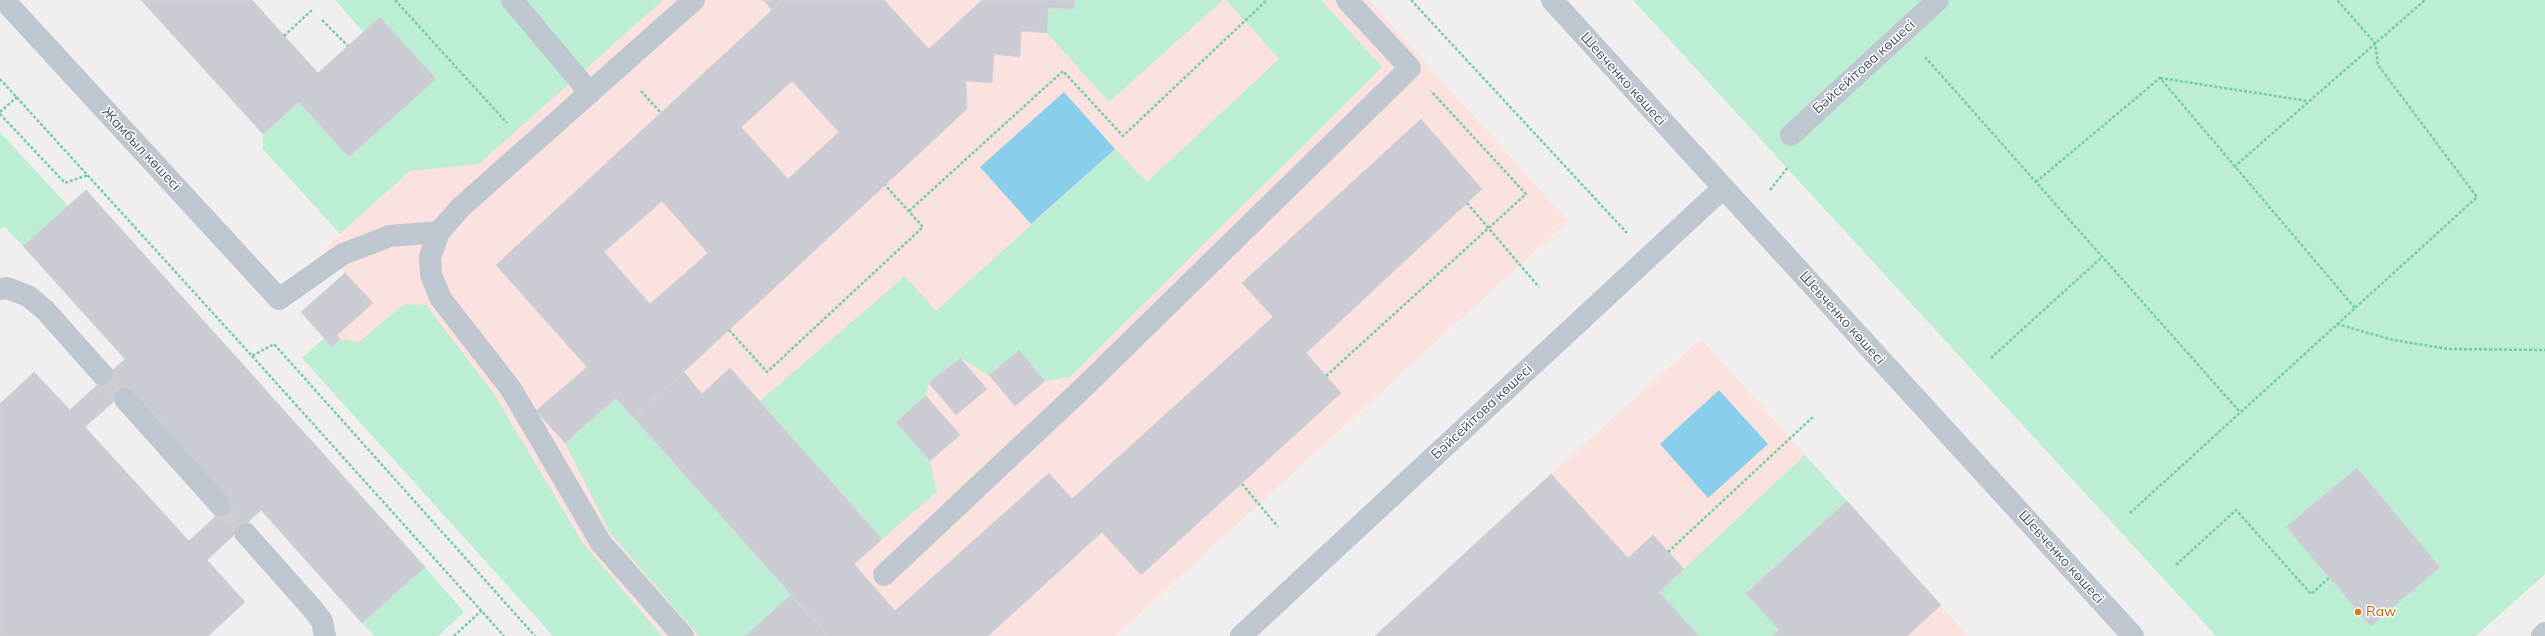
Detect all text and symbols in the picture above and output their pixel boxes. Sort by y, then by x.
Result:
street label: Бәйсейітова көшесі [1809,17,1919,117]
street label: Шевченко көшесі [1577,29,1669,129]
street label: Жамбыл көшесі [98,104,184,194]
street label: Шевченко көшесі [1796,268,1888,368]
street label: Бәйсейітова көшесі [1428,361,1536,463]
street label: Шевченко көшесі [2015,507,2107,607]
place label: Raw [2366,604,2396,620]
marker: Raw [2353,607,2363,617]

